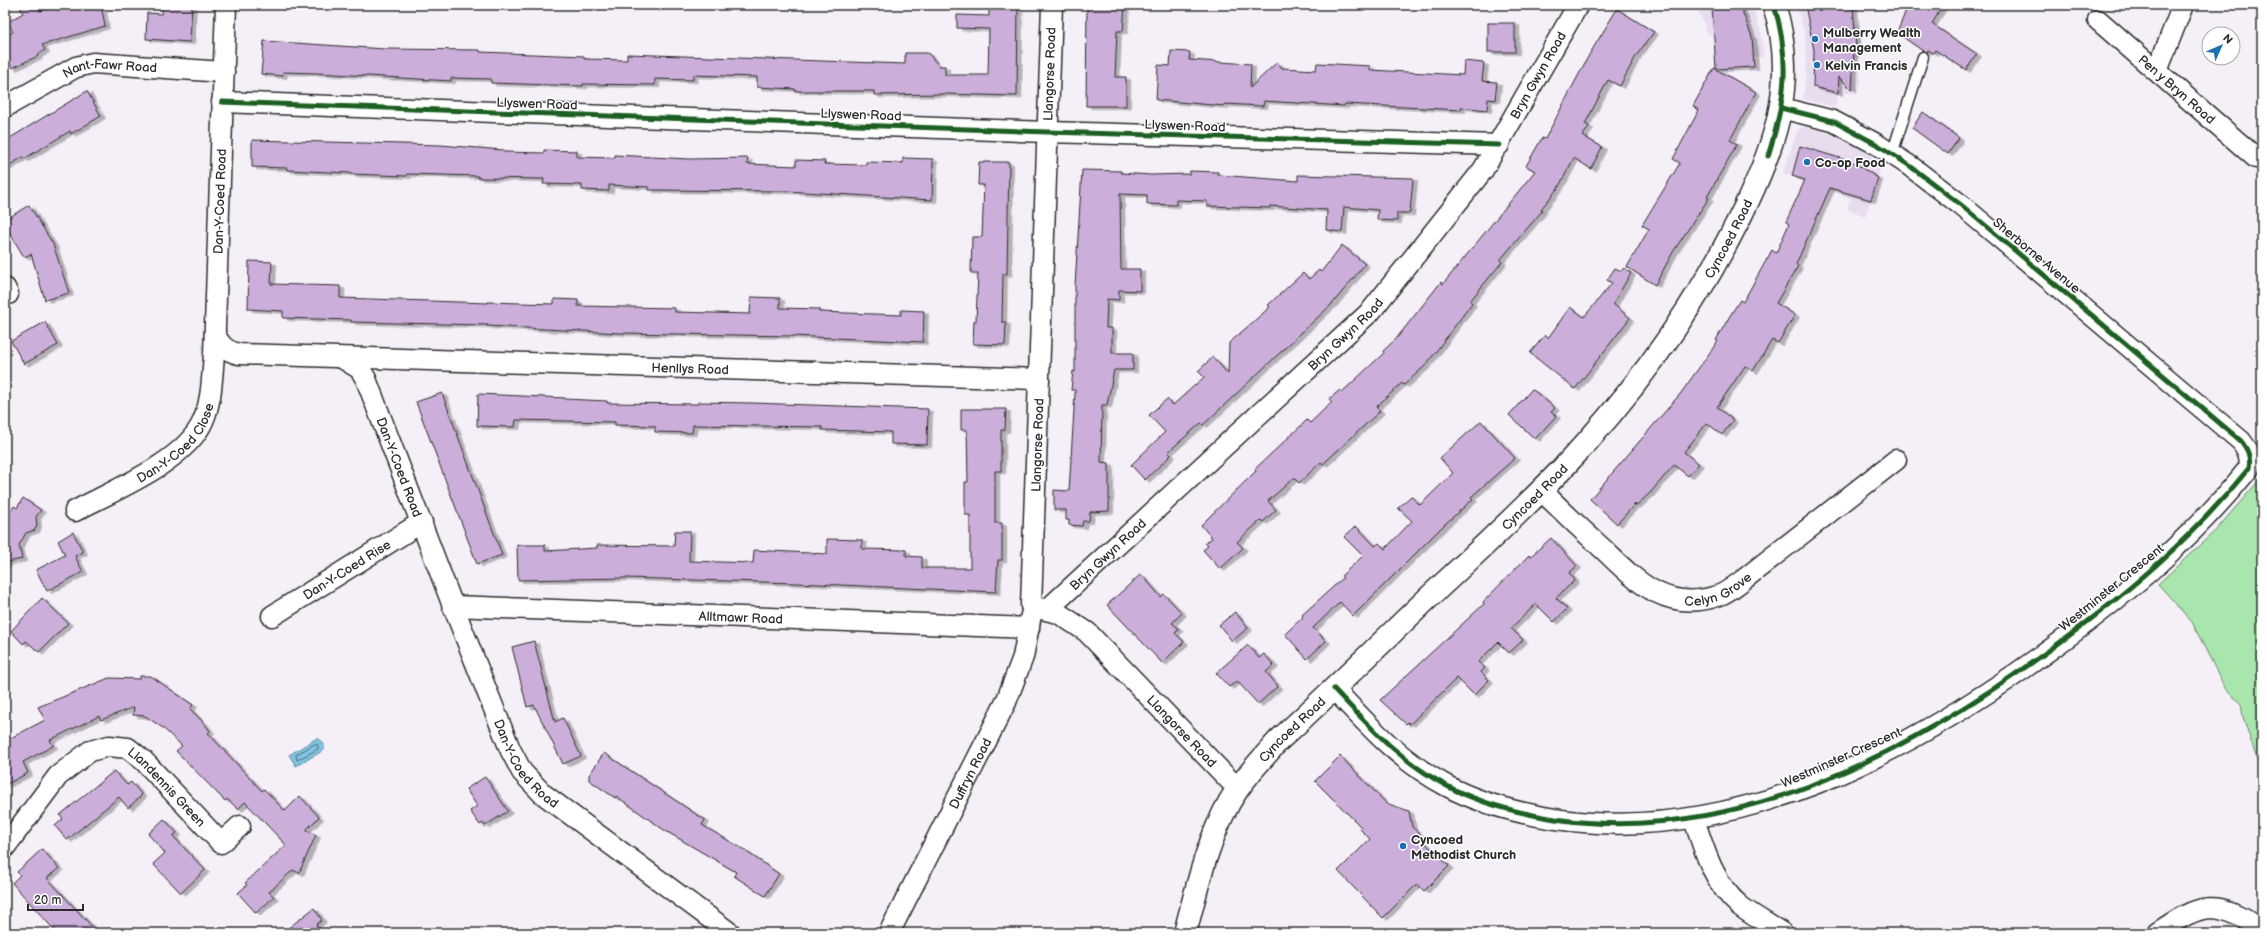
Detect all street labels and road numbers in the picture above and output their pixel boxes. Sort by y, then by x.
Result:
street label: Llangorse Road [1040,27,1060,121]
street label: Bryn Gwyn Road [1507,29,1570,122]
street label: Pen y Bryn Road [2135,52,2218,128]
street label: Nant-Fawr Road [60,56,158,82]
street label: Llyswen Road [496,95,578,113]
street label: Llyswen Road [820,106,902,124]
street label: Llyswen Road [1144,117,1226,135]
street label: Dan-Y-Coed Road [210,148,230,254]
street label: Cyncoed Road [1701,197,1756,282]
street label: Sherborne Avenue [1989,215,2083,297]
street label: Bryn Gwyn Road [1305,295,1387,374]
street label: Henllys Road [651,360,729,378]
street label: Llangorse Road [1028,398,1048,492]
street label: Dan-Y-Coed Close [134,401,218,487]
street label: Dan-Y-Coed Road [372,415,425,519]
street label: Cyncoed Road [1499,461,1572,534]
street label: Bryn Gwyn Road [1067,516,1150,594]
street label: Dan-Y-Coed Rise [300,537,394,604]
street label: Westminster Crescent [2056,541,2167,635]
street label: Celyn Grove [1684,569,1755,610]
street label: Alltmawr Road [698,608,783,628]
street label: Llangorse Road [1143,692,1220,771]
street label: Cyncoed Road [1256,694,1329,766]
street label: Dan-Y-Coed Road [490,717,561,812]
street label: Westminster Crescent [1779,724,1904,792]
street label: Duffryn Road [946,736,995,812]
street label: Llandennis Green [124,744,209,830]

